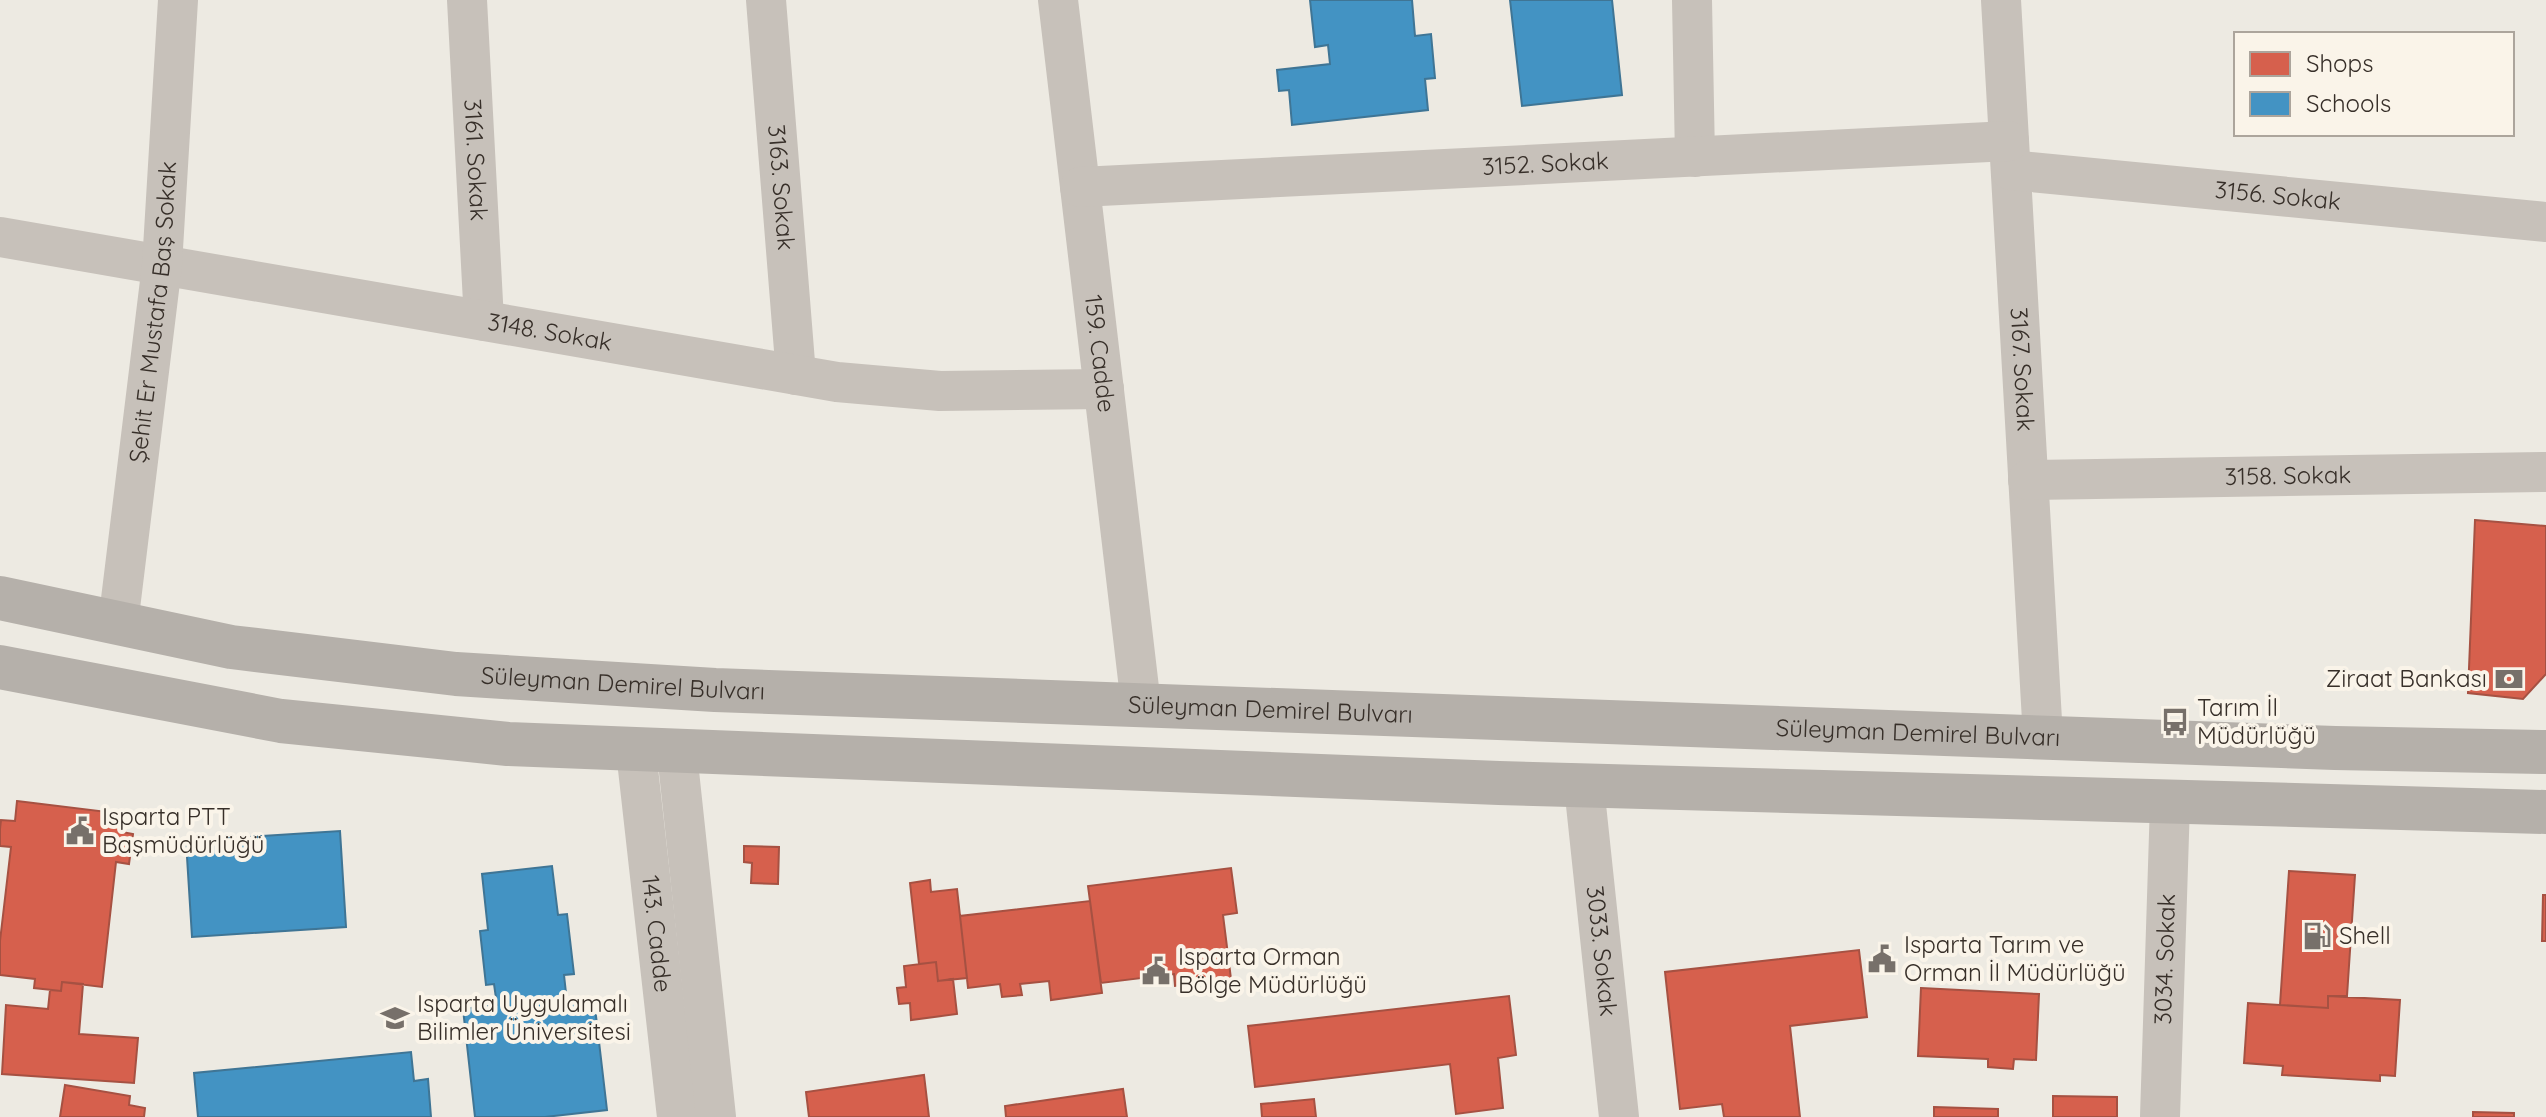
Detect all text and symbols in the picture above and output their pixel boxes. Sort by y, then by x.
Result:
legend [2234,32,2514,136]
text: Shops [2306,48,2373,78]
text: Schools [2306,88,2391,118]
street label: 3161. Sokak [458,98,495,222]
street label: 3163. Sokak [762,123,802,251]
street label: 3152. Sokak [1481,145,1610,181]
street label: Şehit Er Mustafa Baş Sokak [122,160,182,465]
street label: 3156. Sokak [2213,174,2342,216]
street label: 159. Cadde [1079,293,1122,414]
street label: 3148. Sokak [485,306,615,357]
street label: 3167. Sokak [2005,306,2042,432]
street label: 3158. Sokak [2224,459,2351,491]
street label: Süleyman Demirel Bulvarı [480,660,766,706]
place label: Ziraat Bankası [2326,663,2487,693]
bank icon: Ziraat Bankası [2494,664,2524,694]
street label: Süleyman Demirel Bulvarı [1128,689,1413,729]
place label: Tarım İl Müdürlüğü [2197,692,2316,750]
bus stop icon: Tarım İl Müdürlüğü [2160,707,2190,737]
street label: Süleyman Demirel Bulvarı [1775,712,2061,752]
place label: Isparta PTT Başmüdürlüğü [102,801,264,859]
public building icon: Isparta PTT Başmüdürlüğü [65,816,95,846]
street label: 143. Cadde [636,874,679,994]
street label: 3033. Sokak [1581,884,1624,1018]
street label: 3034. Sokak [2147,893,2181,1025]
place label: Shell [2339,920,2391,950]
fuel station icon: Shell [2302,921,2332,951]
place label: Isparta Tarım ve Orman İl Müdürlüğü [1904,929,2126,987]
place label: Isparta Orman Bölge Müdürlüğü [1178,941,1367,999]
public building icon: Isparta Tarım ve Orman İl Müdürlüğü [1867,944,1897,974]
public building icon: Isparta Orman Bölge Müdürlüğü [1141,956,1171,986]
place label: Isparta Uygulamalı Bilimler Üniversitesi [417,988,631,1046]
school or university icon: Isparta Uygulamalı Bilimler Üniversitesi [380,1003,410,1033]

